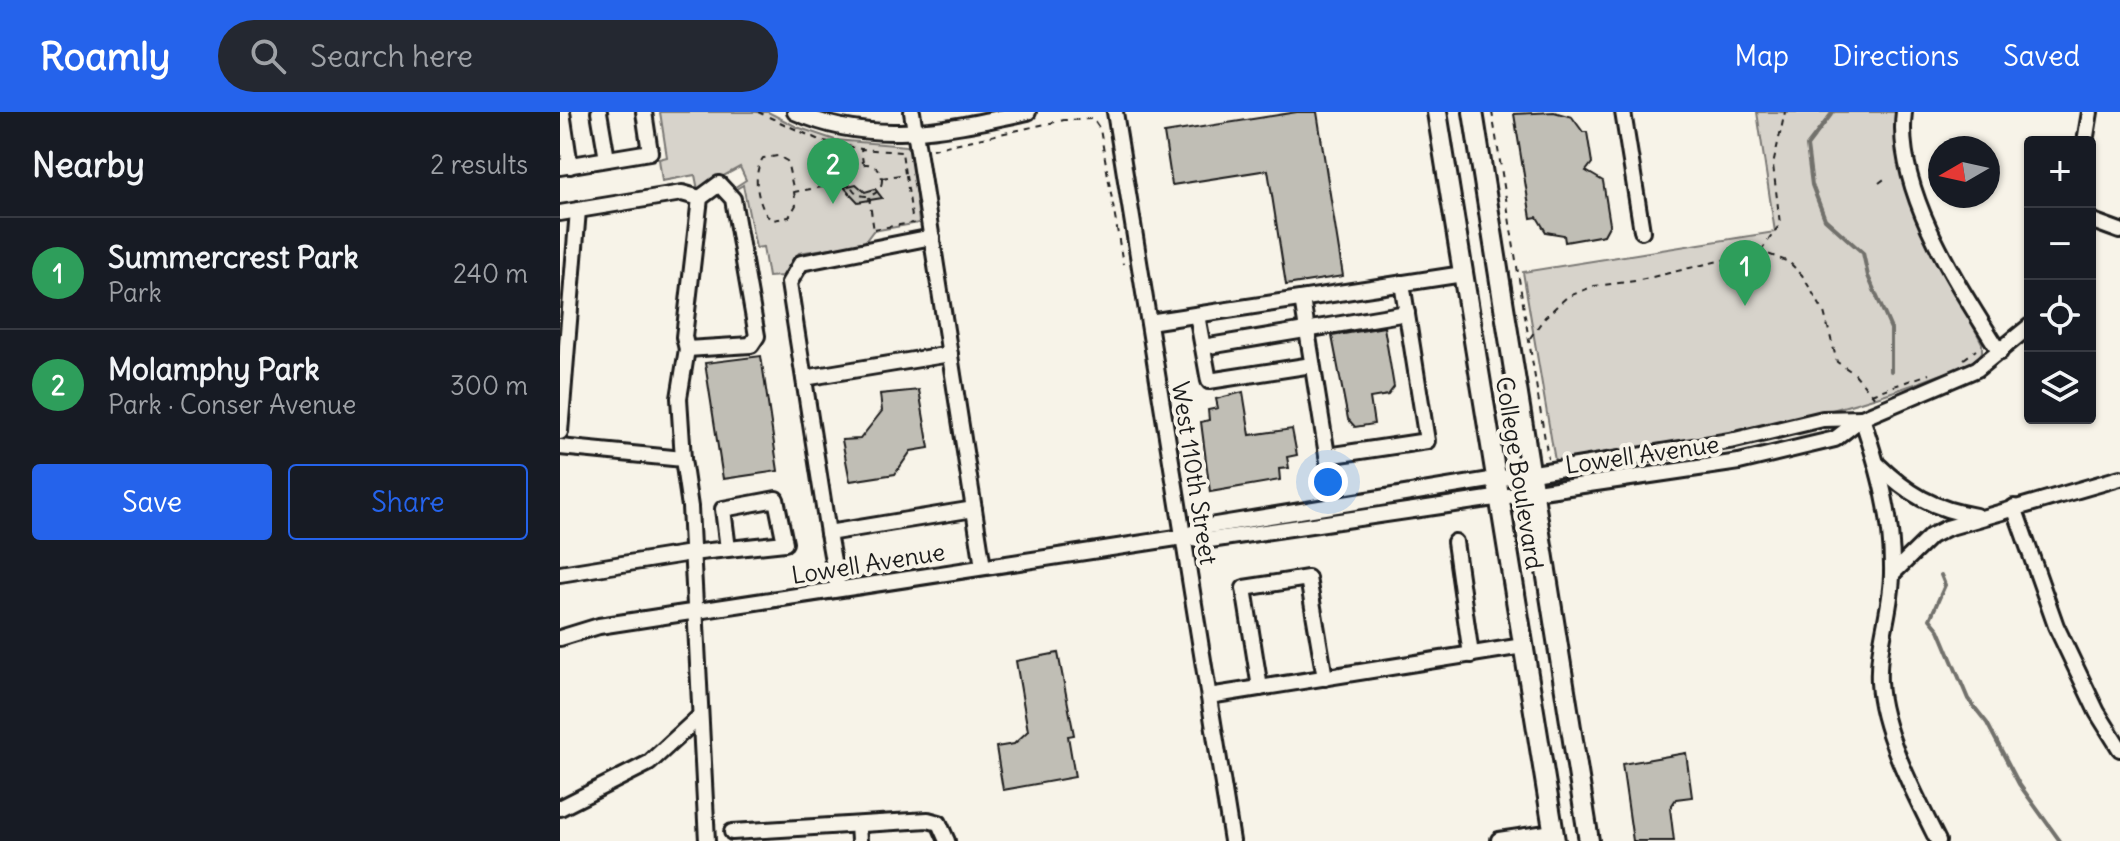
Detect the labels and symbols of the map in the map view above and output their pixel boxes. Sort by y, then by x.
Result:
north arrow [1928,136,2000,208]
pin: 2 [807,138,859,204]
pin: 1 [1719,240,1771,306]
street label: College Boulevard [1490,374,1550,572]
street label: West 110th Street [1166,379,1224,567]
street label: Lowell Avenue [1563,428,1721,480]
your location [1308,462,1348,502]
street label: Lowell Avenue [789,536,947,590]

